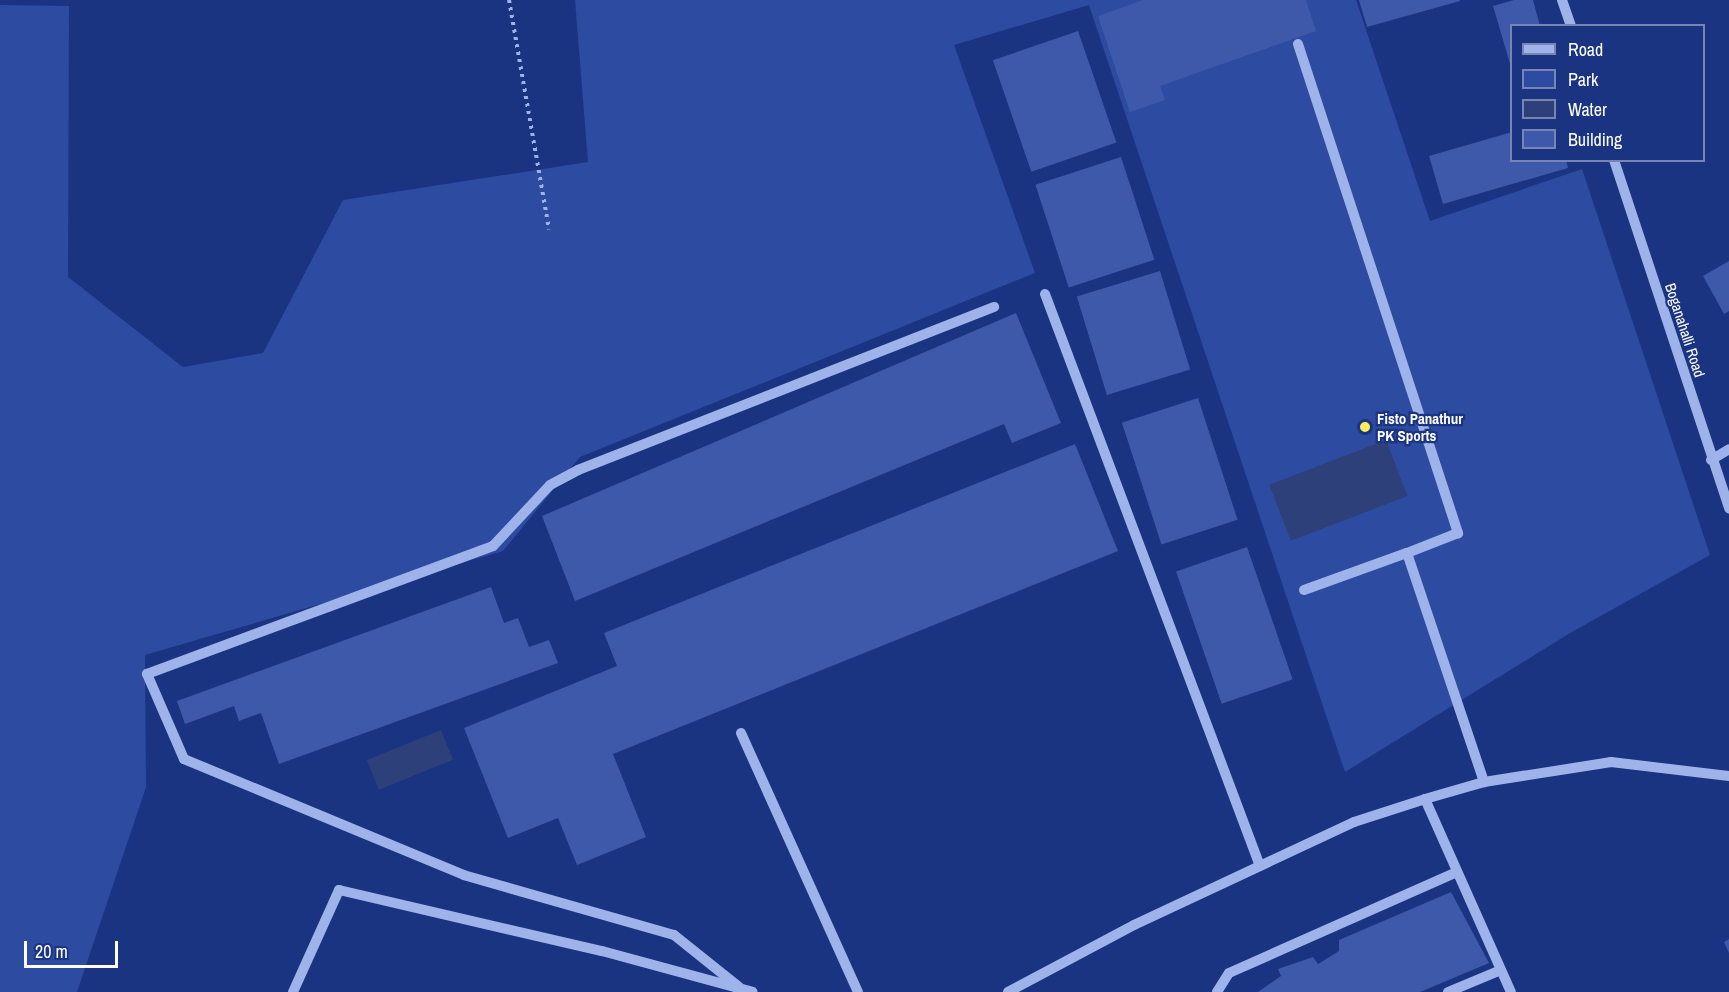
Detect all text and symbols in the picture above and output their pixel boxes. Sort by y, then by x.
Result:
legend [1510,24,1705,162]
text: Road [1568,37,1603,62]
text: Park [1568,67,1598,92]
text: Water [1568,97,1607,122]
text: Building [1568,127,1622,152]
street label: Boganahalli Road [1661,281,1709,379]
place label: Fisto Panathur PK Sports [1377,409,1463,444]
marker: Fisto Panathur PK Sports [1358,420,1372,434]
scale bar [27,929,122,967]
text: 20 m [35,939,68,964]

